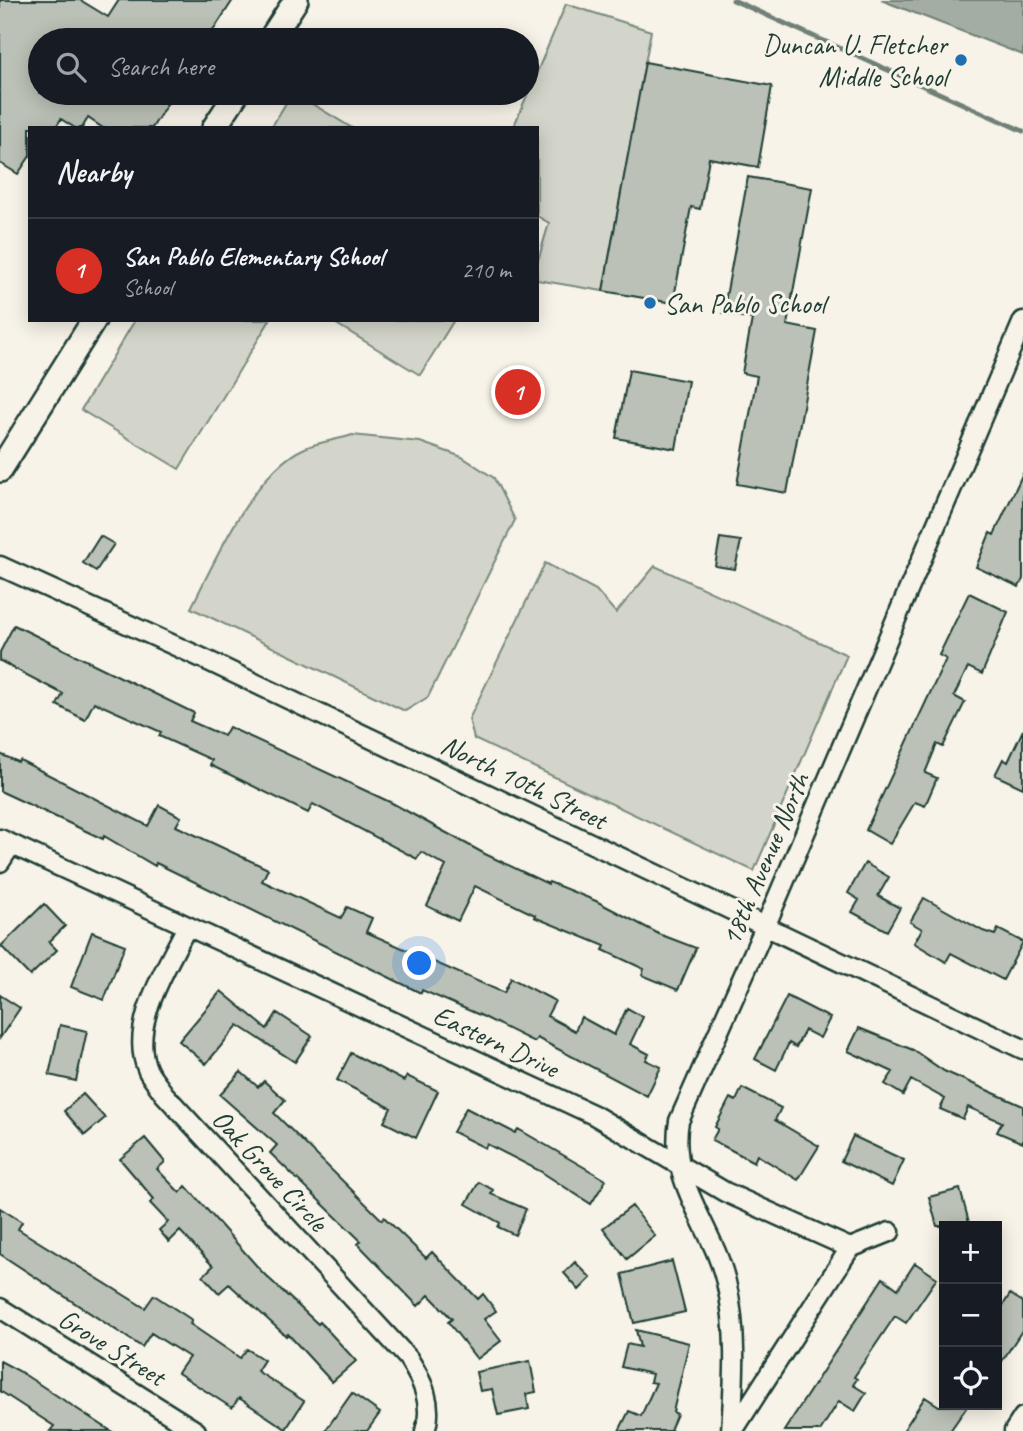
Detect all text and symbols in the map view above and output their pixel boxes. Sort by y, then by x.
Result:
place label: Duncan U. Fletcher Middle School [763,27,952,94]
search box [28,28,539,105]
icon: search [52,48,90,86]
text: Search here [108,50,214,83]
marker: Duncan U. Fletcher Middle School [953,52,969,68]
text: Nearby [56,153,132,191]
text: San Pablo Elementary School [123,240,384,273]
text: 1 [74,256,84,285]
text: 210 m [462,256,511,285]
text: School [123,273,172,302]
place label: San Pablo School [664,286,830,321]
marker: San Pablo School [642,295,658,311]
pin: 1 [495,366,541,418]
street label: North 10th Street [435,727,615,838]
street label: 18th Avenue North [713,766,818,951]
your location [402,946,436,980]
street label: Eastern Drive [428,997,566,1086]
street label: Oak Grove Circle [205,1102,337,1240]
map controls [939,1221,1002,1410]
button: + [939,1221,1002,1284]
button: − [939,1284,1002,1347]
street label: Grove Street [52,1301,174,1395]
button: locate [939,1347,1002,1410]

